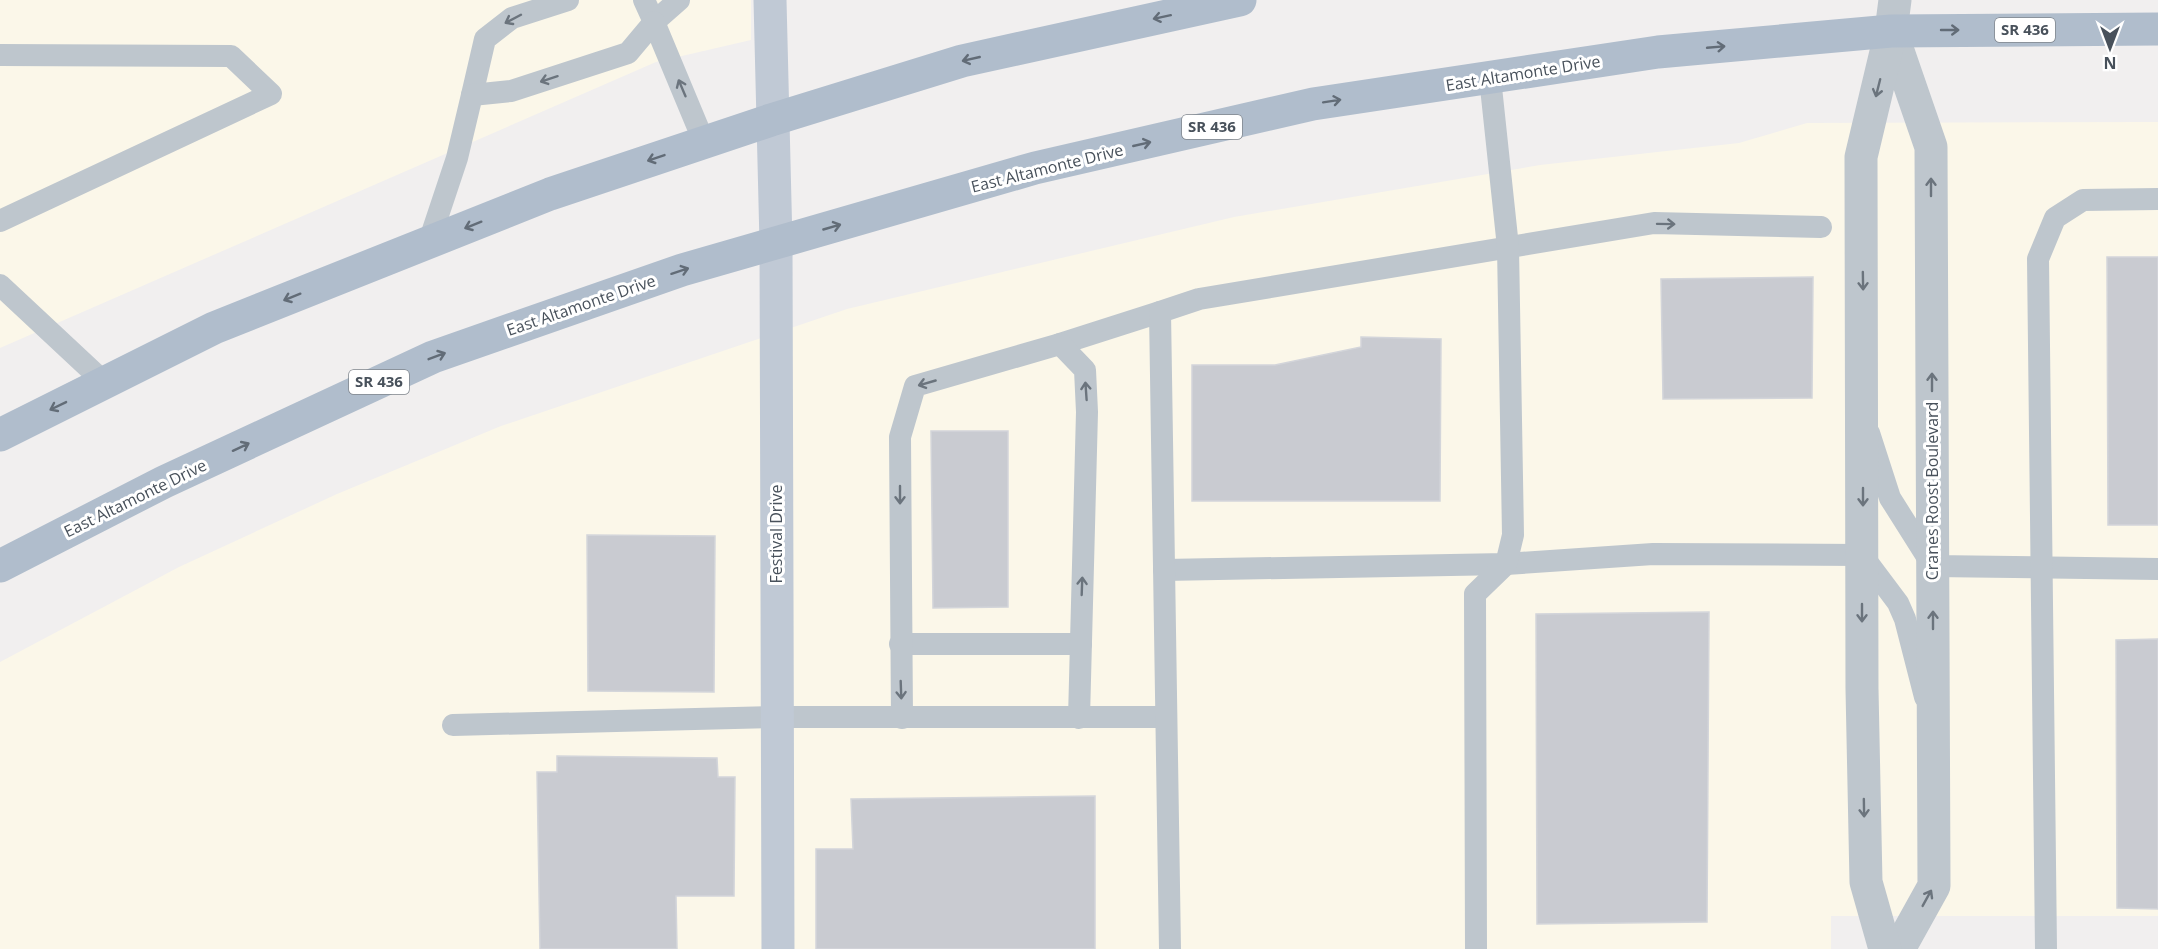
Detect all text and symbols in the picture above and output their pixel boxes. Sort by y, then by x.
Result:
one-way arrow [1153,12,1172,23]
one-way arrow [505,13,522,25]
road number: SR 436 [1995,18,2055,42]
north arrow [2080,18,2140,78]
one-way arrow [1939,24,1959,36]
one-way arrow [1705,41,1725,52]
street label: East Altamonte Drive [1444,50,1602,96]
text: N [2103,52,2117,74]
one-way arrow [962,54,982,65]
one-way arrow [540,74,559,85]
one-way arrow [1871,78,1883,97]
one-way arrow [676,79,687,98]
one-way arrow [1322,96,1342,107]
road number: SR 436 [1182,115,1242,139]
one-way arrow [1132,137,1151,149]
street label: East Altamonte Drive [969,138,1125,198]
one-way arrow [647,154,666,165]
one-way arrow [1925,177,1937,197]
one-way arrow [1655,218,1675,229]
one-way arrow [464,220,483,231]
one-way arrow [822,221,841,232]
one-way arrow [670,265,689,276]
street label: East Altamonte Drive [504,269,658,341]
one-way arrow [1857,270,1868,290]
one-way arrow [283,292,302,303]
one-way arrow [427,350,446,361]
road number: SR 436 [349,370,409,394]
one-way arrow [1926,372,1938,392]
one-way arrow [918,378,937,389]
one-way arrow [1080,382,1091,402]
one-way arrow [50,400,68,412]
street label: Cranes Roost Boulevard [1921,402,1943,580]
one-way arrow [231,440,249,452]
street label: East Altamonte Drive [60,454,210,542]
street label: Festival Drive [765,485,787,583]
one-way arrow [894,485,906,505]
one-way arrow [1857,486,1869,506]
one-way arrow [1077,576,1088,596]
one-way arrow [1856,603,1868,623]
one-way arrow [1927,611,1939,631]
one-way arrow [896,680,907,700]
one-way arrow [1858,798,1870,818]
one-way arrow [1922,889,1933,907]

